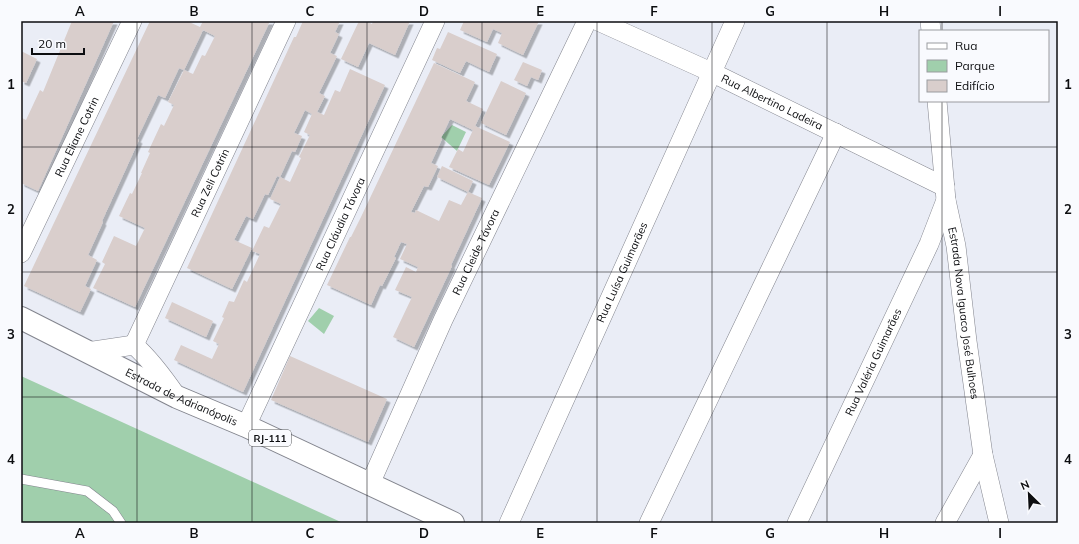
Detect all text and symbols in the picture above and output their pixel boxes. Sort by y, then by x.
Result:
text: A [75,3,85,19]
text: B [190,3,199,19]
text: C [306,3,315,19]
text: D [419,3,429,19]
text: E [536,3,544,19]
text: F [650,3,658,19]
text: G [765,3,775,19]
text: H [879,3,889,19]
text: I [998,3,1002,19]
scale bar [32,30,84,56]
legend [919,30,1049,102]
text: 20 m [38,36,66,51]
text: Rua [955,38,977,53]
text: Parque [955,58,995,73]
street label: Rua Albertino Ladeira [719,71,825,133]
text: 1 [7,76,15,92]
text: 1 [1064,76,1072,92]
text: Edifício [955,78,995,93]
street label: Rua Eliane Cotrin [51,94,102,179]
street label: Rua Zeli Cotrin [188,146,232,220]
street label: Rua Cláudia Távora [313,175,368,273]
text: 2 [7,201,15,217]
text: 2 [1064,201,1072,217]
street label: Rua Cleide Távora [449,207,502,297]
street label: Rua Luísa Guimarães [593,220,651,325]
street label: Estrada Nova Iguaco José Bulhoes [945,226,982,400]
street label: Rua Valéria Guimarães [842,306,905,418]
text: 3 [7,326,15,342]
text: 3 [1064,326,1072,342]
street label: Estrada de Adrianópolis [123,365,240,429]
road number: RJ-111 [249,430,291,446]
text: 4 [7,451,15,467]
text: 4 [1064,451,1072,467]
north arrow [1009,474,1049,514]
text: N [1018,477,1032,493]
text: A [75,525,85,541]
text: B [190,525,199,541]
text: C [306,525,315,541]
text: D [419,525,429,541]
text: E [536,525,544,541]
text: F [650,525,658,541]
text: G [765,525,775,541]
text: H [879,525,889,541]
text: I [998,525,1002,541]

